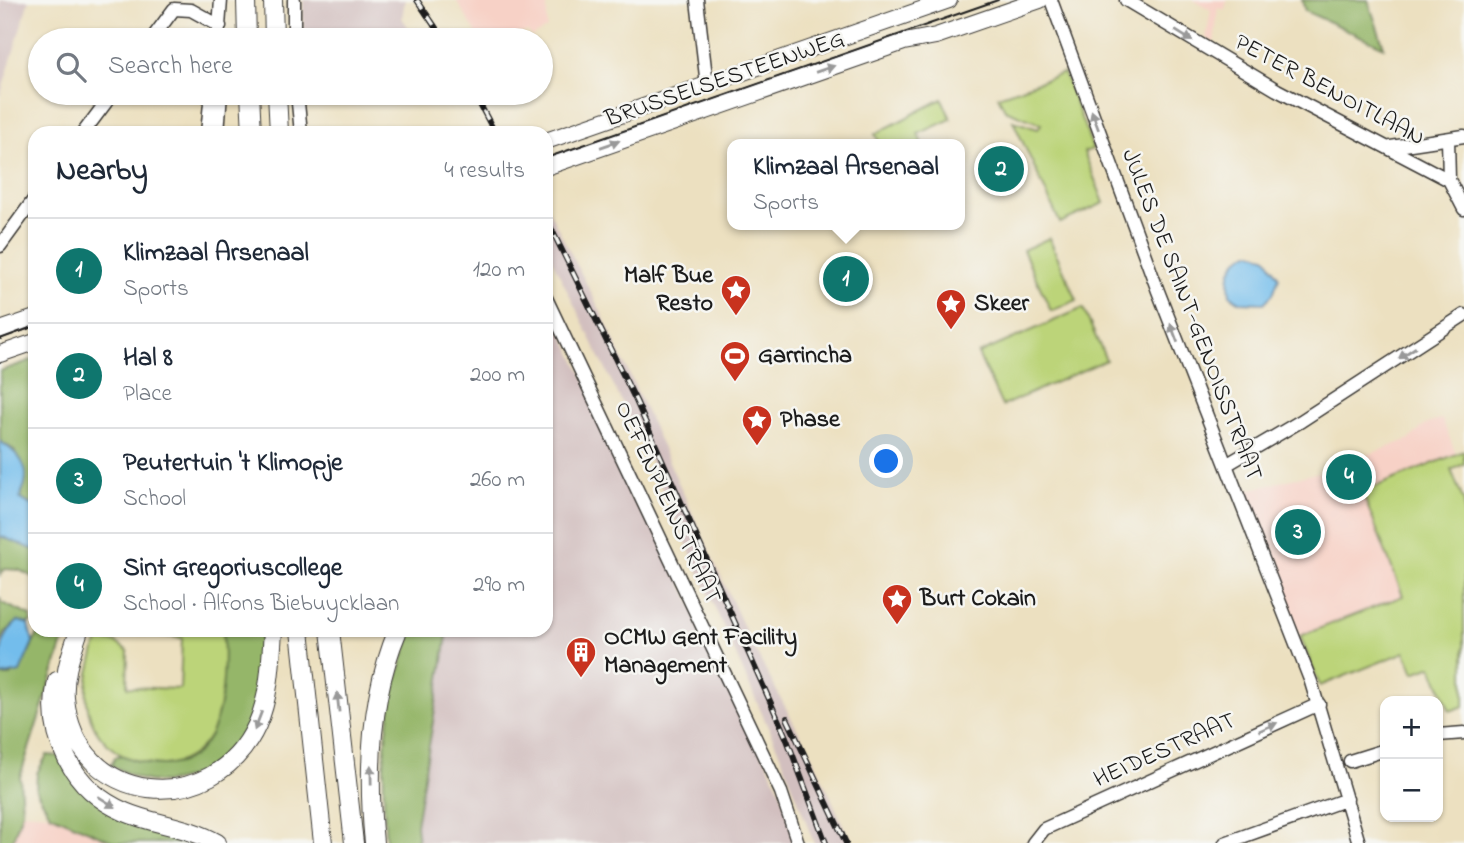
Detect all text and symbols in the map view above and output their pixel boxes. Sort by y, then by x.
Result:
street label: BRUSSELSESTEENWEG [599,23,850,138]
street label: PETER BENOITLAAN [1228,26,1430,156]
search box [28,28,553,105]
one-way arrow [1174,29,1193,42]
icon: search [52,48,90,86]
text: Search here [108,48,233,86]
one-way arrow [815,63,836,74]
one-way arrow [1089,109,1100,130]
one-way arrow [600,138,621,149]
popup [727,139,965,230]
pin: 2 [978,143,1024,195]
street label: JULES DE SAINT-GENOISSTRAAT [1111,144,1271,486]
text: Klimzaal Arsenaal [753,149,939,187]
text: Nearby [56,150,148,194]
text: 4 results [444,155,525,188]
text: Sports [753,187,819,220]
text: Klimzaal Arsenaal [123,235,309,273]
pin: 1 [823,253,869,305]
text: 1 [75,254,83,287]
text: 120 m [473,254,525,287]
place label: Malf Bue Resto [624,259,714,322]
text: Sports [123,273,189,306]
place icon: Malf Bue Resto [719,273,753,317]
place icon: Skeer [934,287,968,331]
place label: Skeer [974,287,1029,322]
one-way arrow [1169,323,1180,344]
sports icon: Garrincha [718,339,752,383]
place label: Garrincha [758,339,852,374]
text: Hal 8 [123,340,173,378]
one-way arrow [1397,346,1416,359]
text: 2 [73,359,85,392]
text: 200 m [470,359,525,392]
text: Place [123,378,172,411]
street label: OEFENPLEINSTRAAT [605,396,729,610]
place icon: Phase [740,403,774,447]
place label: Phase [780,403,841,438]
your location [869,444,903,478]
text: Peutertuin 't Klimopje [123,445,343,483]
pin: 4 [1326,451,1372,503]
text: 3 [74,464,84,497]
text: 260 m [470,464,525,497]
text: School [123,483,186,516]
pin: 3 [1275,506,1321,558]
text: Sint Gregoriuscollege [123,550,342,588]
text: 4 [74,569,84,602]
text: 290 m [473,569,525,602]
place icon: Burt Cokain [880,582,914,626]
place label: Burt Cokain [919,582,1036,617]
text: School · Alfons Biebuycklaan [123,588,399,621]
place label: OCMW Gent Facility Management [604,621,797,685]
building icon: OCMW Gent Facility Management [564,635,598,679]
one-way arrow [332,691,343,713]
map controls [1380,696,1443,822]
button: + [1380,696,1443,759]
street label: HEIDESTRAAT [1088,704,1242,798]
one-way arrow [252,711,263,732]
one-way arrow [1258,721,1278,733]
button: − [1380,759,1443,822]
one-way arrow [366,764,377,786]
one-way arrow [98,796,117,809]

